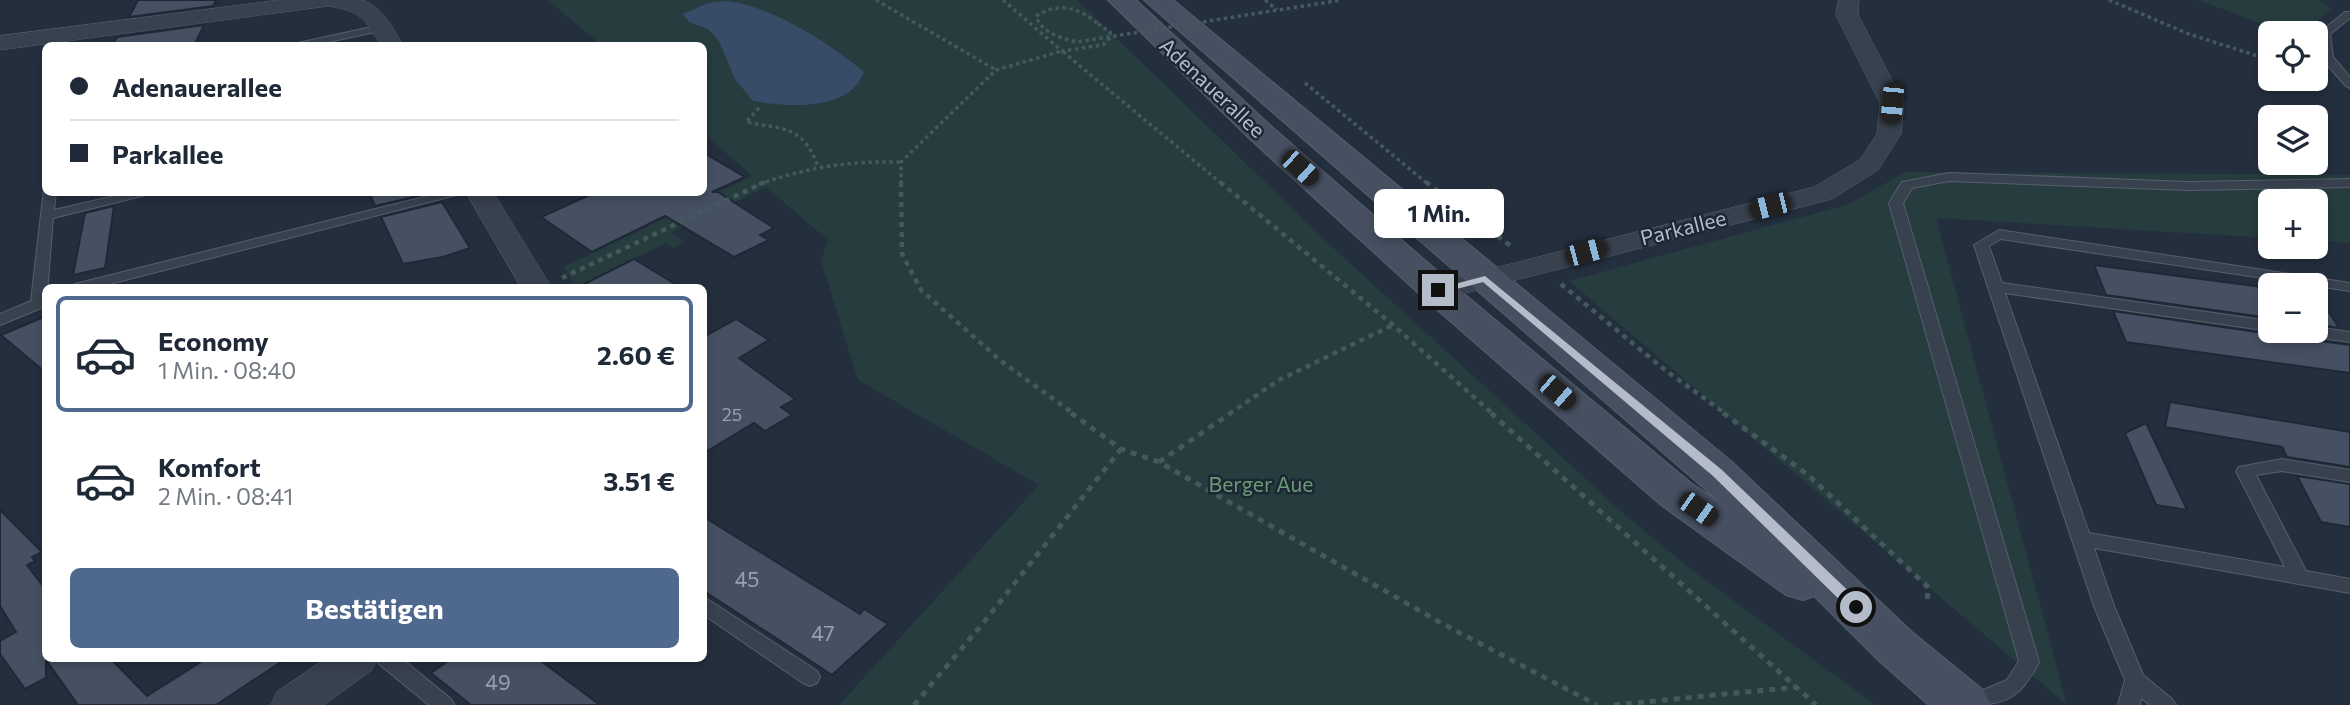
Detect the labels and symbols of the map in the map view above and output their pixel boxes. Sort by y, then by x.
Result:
street label: Adenauerallee [1155,32,1271,142]
car [1880,81,1905,125]
car [1278,146,1323,190]
callout: 1 Min. [1373,188,1503,238]
car [1748,191,1793,221]
street label: Parkallee [1637,204,1729,250]
car [1563,236,1610,268]
route end [1422,274,1454,306]
car [1535,370,1580,414]
house number: 25 [722,403,742,425]
park label: Berger Aue [1209,471,1313,496]
car [1675,488,1722,530]
house number: 45 [735,566,759,591]
route start [1840,591,1872,623]
house number: 47 [811,620,835,645]
house number: 49 [485,669,511,694]

